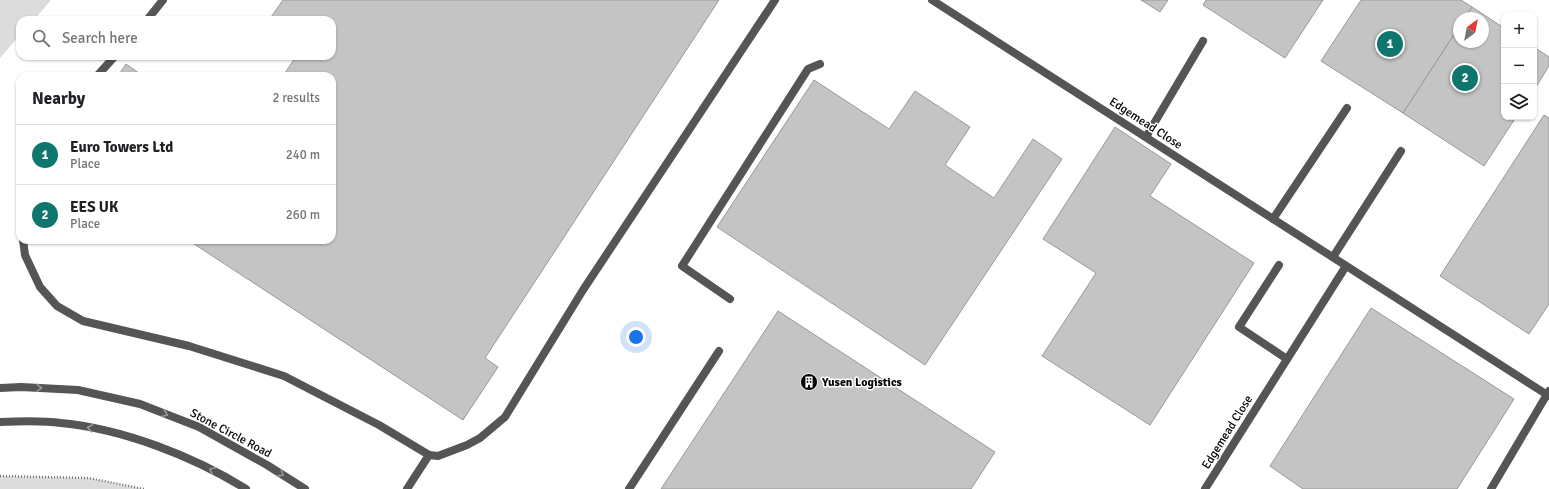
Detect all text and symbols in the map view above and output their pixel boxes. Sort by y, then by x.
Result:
north arrow [1453,12,1489,48]
map controls [1501,12,1537,120]
button: + [1501,12,1537,48]
search box [16,16,336,60]
icon: search [30,27,52,49]
text: Search here [62,29,138,47]
pin: 1 [1377,29,1403,59]
button: − [1501,48,1537,84]
pin: 2 [1452,63,1478,93]
button: layers [1501,84,1537,120]
text: Nearby [32,88,85,109]
text: 2 results [272,90,320,106]
street label: Edgemead Close [1106,94,1185,153]
text: Euro Towers Ltd [70,138,173,156]
text: 1 [41,147,49,163]
text: 240 m [286,147,320,163]
text: Place [70,156,100,172]
text: EES UK [70,198,118,216]
text: 2 [41,207,49,223]
text: 260 m [286,207,320,223]
text: Place [70,216,100,232]
your location [626,327,646,347]
building icon: Yusen Logistics [799,372,819,392]
place label: Yusen Logistics [821,375,903,390]
one-way arrow [36,383,42,392]
street label: Edgemead Close [1199,393,1256,472]
street label: Stone Circle Road [187,406,274,461]
one-way arrow [162,410,169,418]
one-way arrow [87,424,93,433]
one-way arrow [209,467,217,475]
one-way arrow [277,469,284,476]

